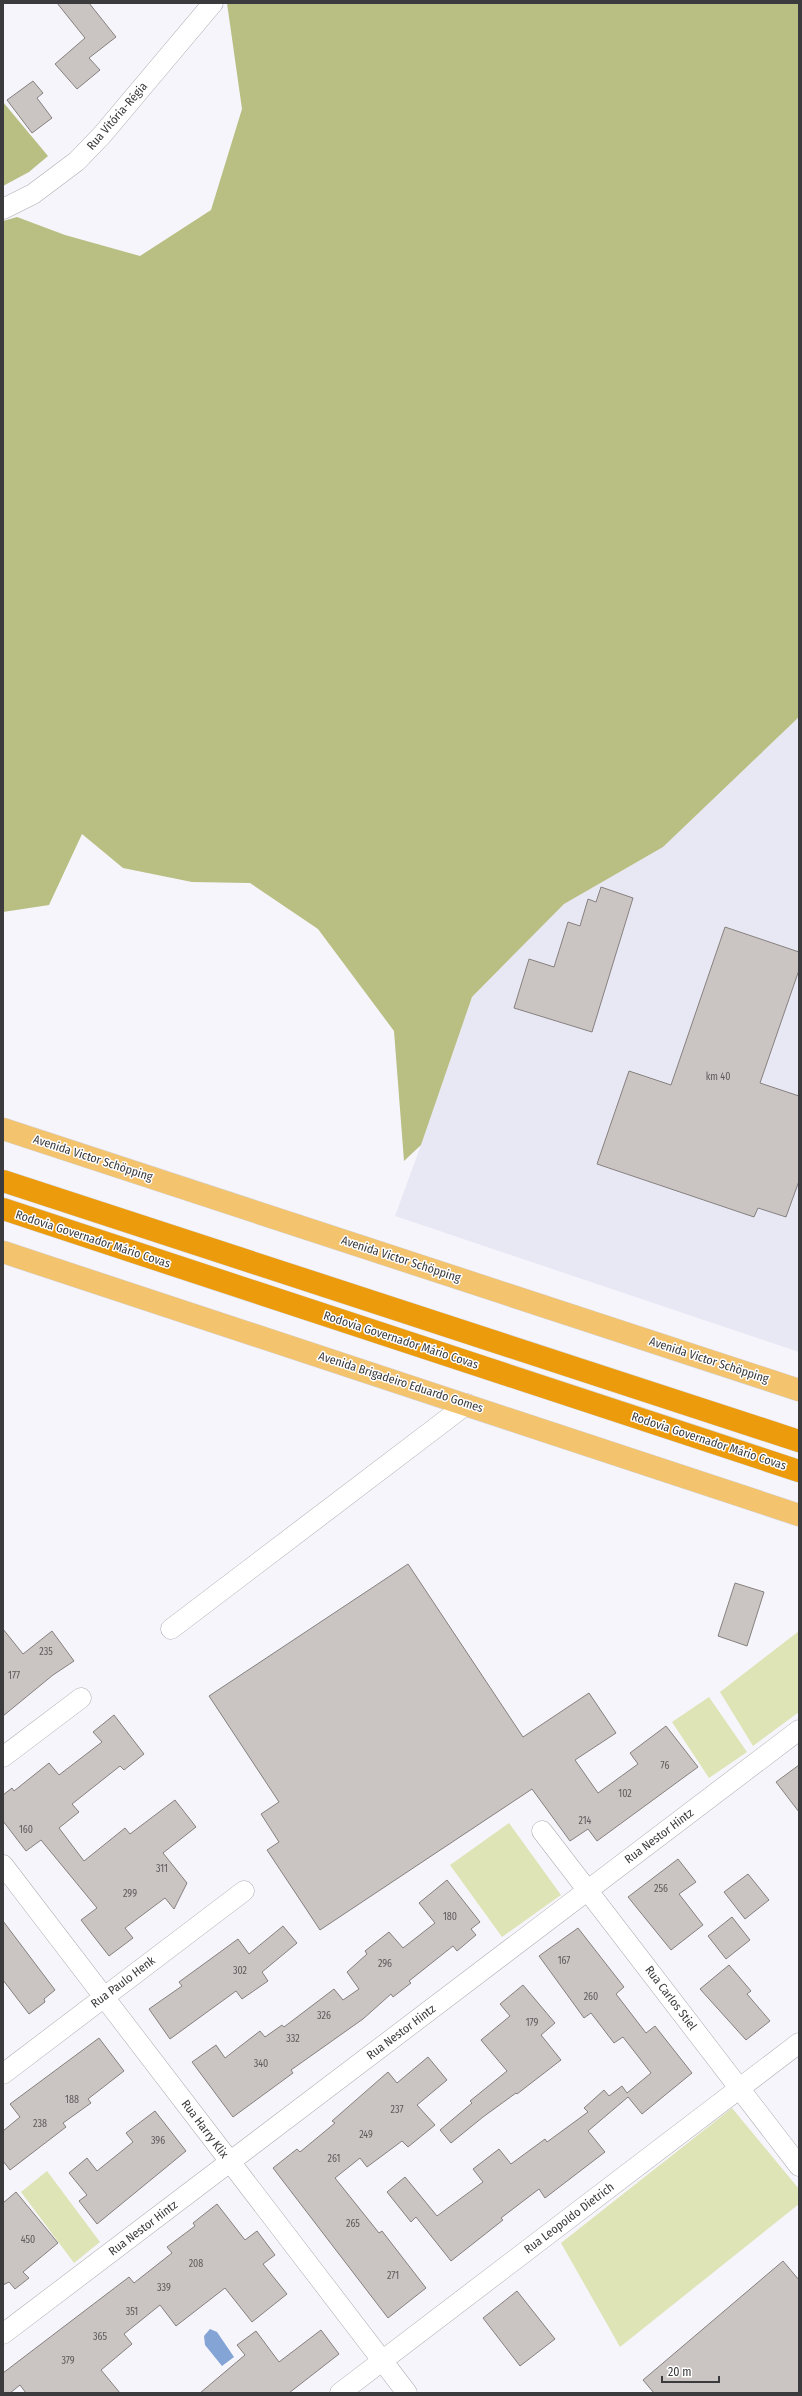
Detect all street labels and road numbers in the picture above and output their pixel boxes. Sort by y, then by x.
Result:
street label: Rua Vitória-Régia [84,79,150,153]
street label: Avenida Victor Schöpping [31,1132,155,1184]
street label: Rodovia Governador Mário Covas [14,1207,172,1271]
street label: Avenida Victor Schöpping [339,1233,463,1285]
street label: Rodovia Governador Mário Covas [322,1308,480,1372]
street label: Avenida Victor Schöpping [647,1334,771,1386]
street label: Avenida Brigadeiro Eduardo Gomes [317,1349,485,1415]
street label: Rodovia Governador Mário Covas [630,1409,788,1473]
street label: Rua Nestor Hintz [622,1806,696,1866]
street label: Rua Paulo Henk [88,1953,158,2011]
street label: Rua Carlos Stiel [642,1963,700,2033]
street label: Rua Nestor Hintz [364,2002,438,2062]
street label: Rua Harry Klix [179,2097,232,2161]
street label: Rua Leopoldo Dietrich [521,2180,617,2256]
street label: Rua Nestor Hintz [106,2198,180,2258]

